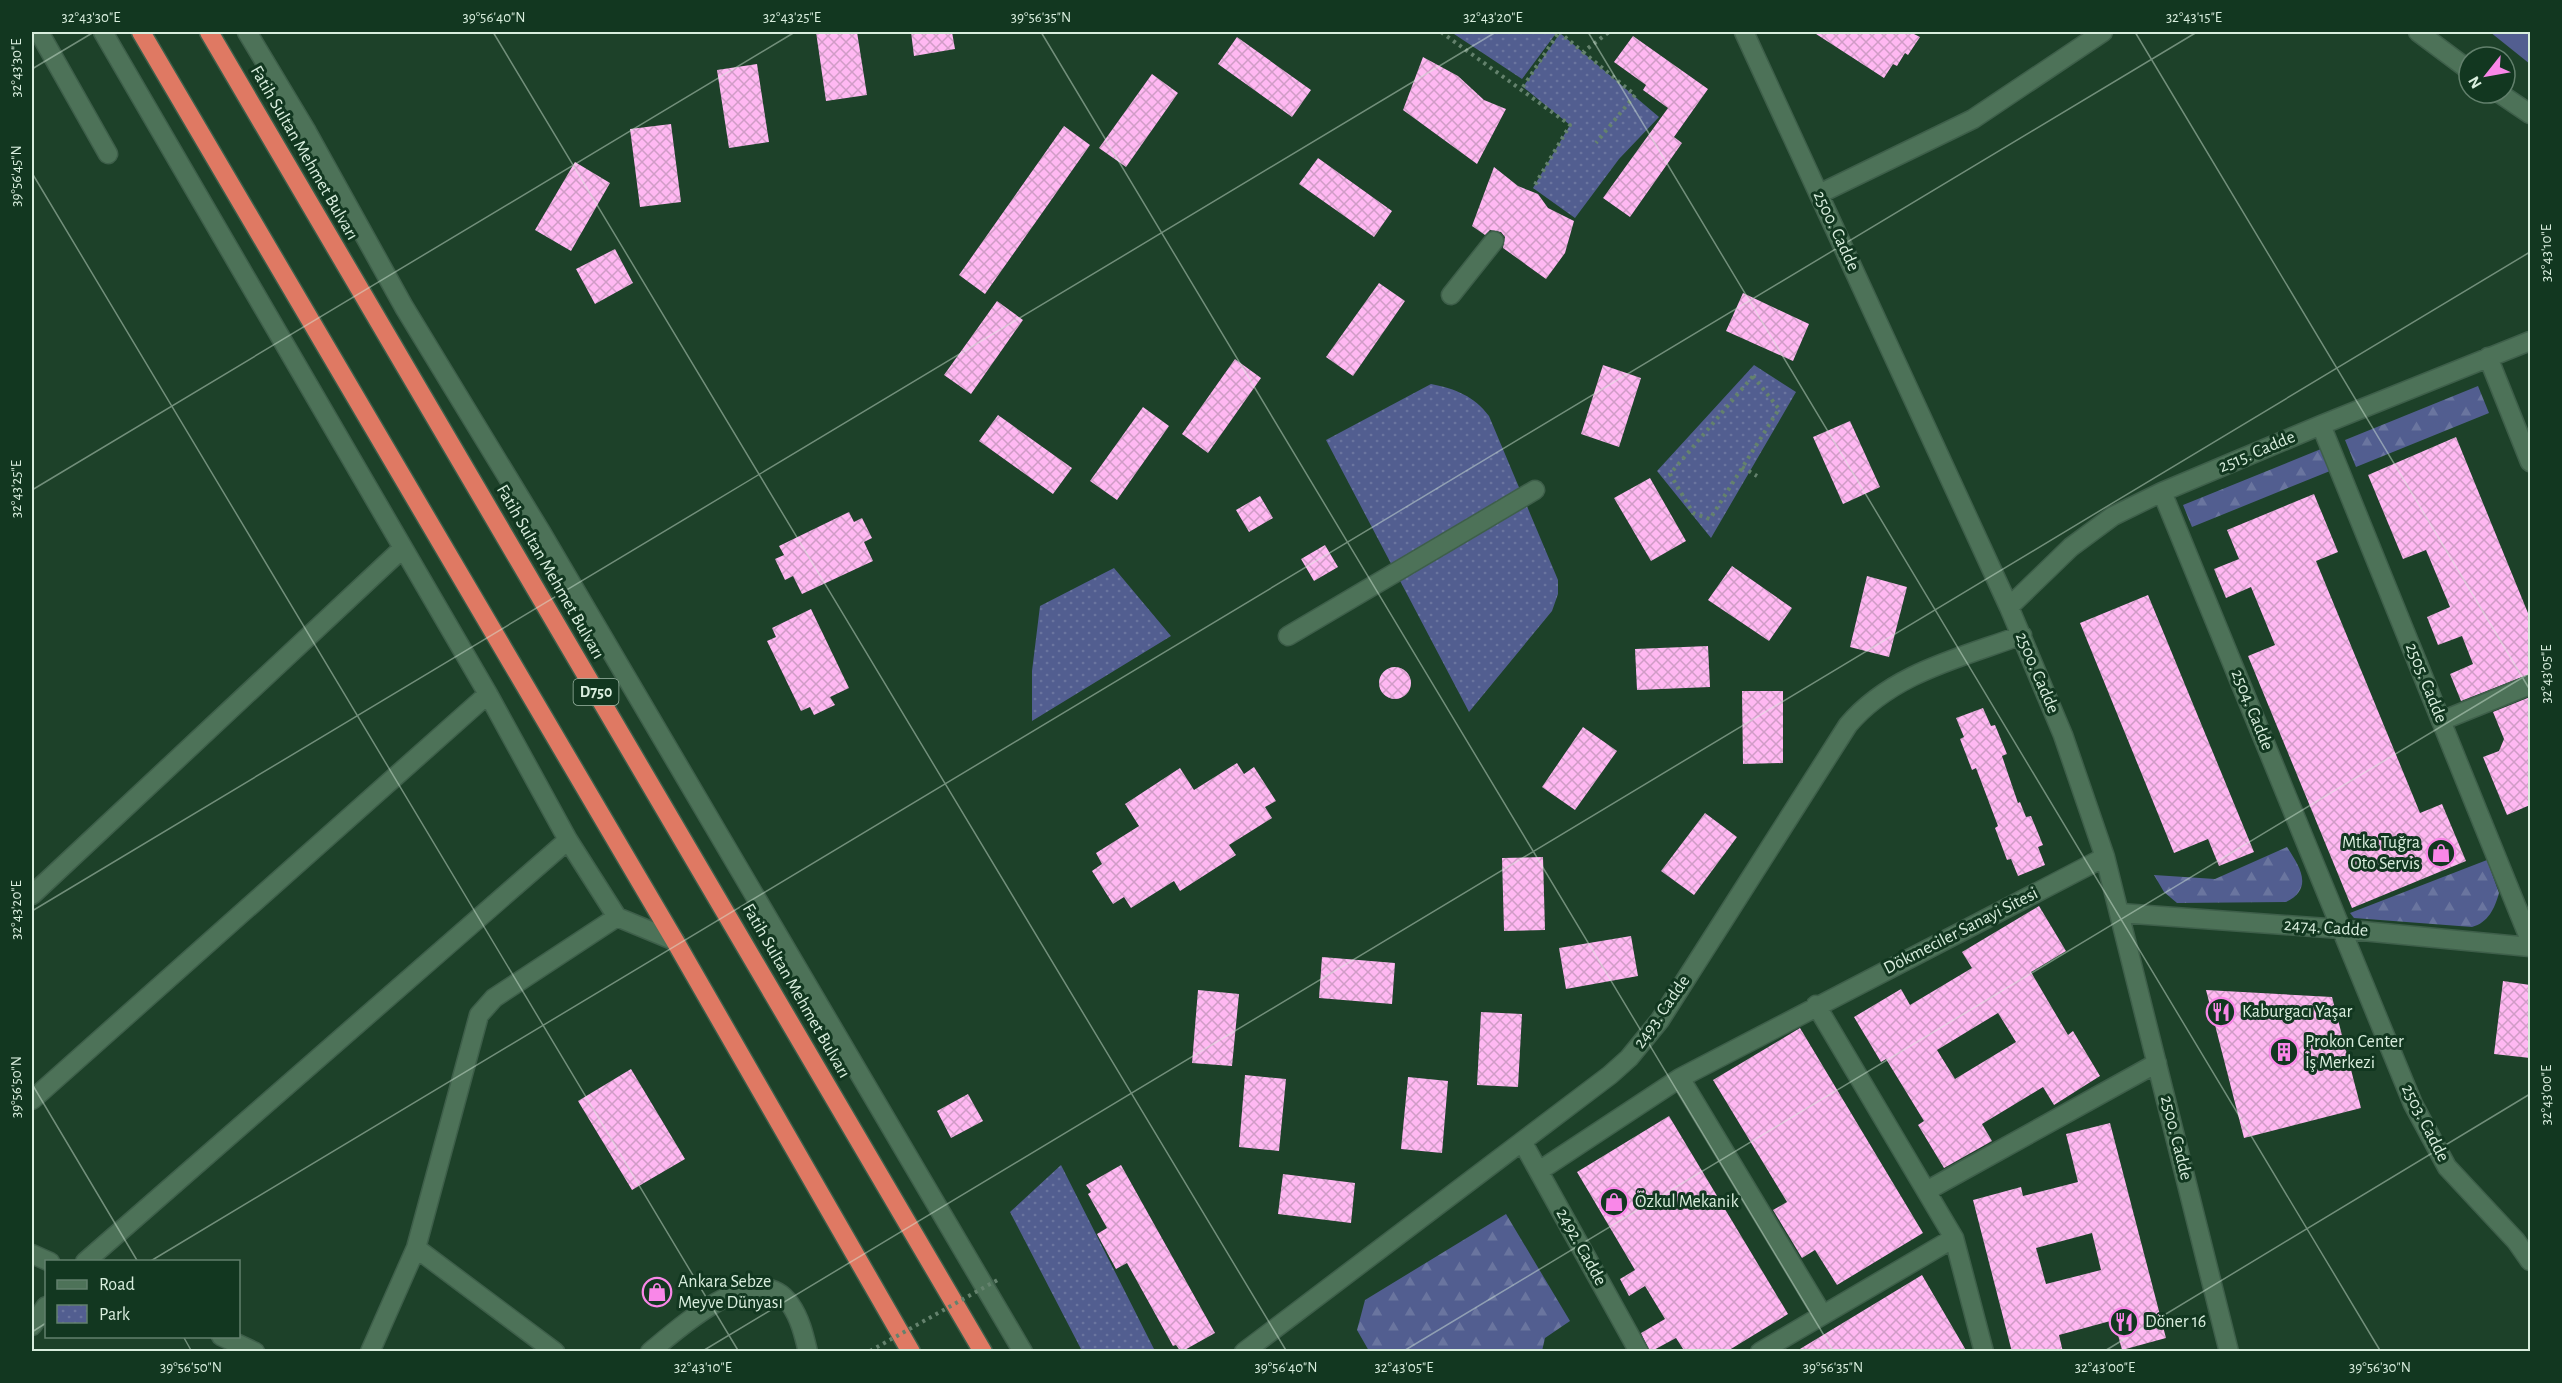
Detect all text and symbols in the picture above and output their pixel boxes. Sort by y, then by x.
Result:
text: 32°43'30"E [62,10,120,25]
text: 39°56'40"N [462,10,526,25]
text: 32°43'25"E [763,10,821,25]
text: 39°56'35"N [1011,10,1071,25]
text: 32°43'20"E [1463,10,1523,25]
text: 32°43'15"E [2166,10,2222,25]
text: 32°43'30"E [9,39,24,97]
north arrow [2457,45,2517,105]
street label: Fatih Sultan Mehmet Bulvarı [247,63,361,243]
text: N [2465,73,2485,91]
text: 39°56'45"N [9,145,24,207]
street label: 2500. Cadde [1810,188,1862,274]
text: 32°43'10"E [2539,224,2554,282]
street label: 2515. Cadde [2216,428,2298,476]
text: 32°43'25"E [9,460,24,518]
street label: Fatih Sultan Mehmet Bulvarı [493,482,607,662]
street label: 2500. Cadde [2012,630,2062,716]
street label: 2505. Cadde [2402,640,2450,726]
text: 32°43'05"E [2539,645,2554,703]
street label: 2504. Cadde [2228,667,2276,753]
road number: D750 [574,679,618,705]
place label: Mtka Tuğra Oto Servis [2342,834,2420,873]
shop icon: Mtka Tuğra Oto Servis [2425,837,2457,869]
text: 32°43'20"E [9,880,24,940]
street label: Dökmeciler Sanayi Sitesi [1881,884,2041,978]
street label: Fatih Sultan Mehmet Bulvarı [739,901,853,1081]
street label: 2474. Cadde [2283,916,2369,940]
street label: 2493. Cadde [1630,972,1694,1052]
restaurant icon: Kaburgacı Yaşar [2205,996,2237,1028]
place label: Kaburgacı Yaşar [2242,1003,2353,1021]
place label: Prokon Center İş Merkezi [2305,1033,2404,1072]
building icon: Prokon Center İş Merkezi [2268,1036,2300,1068]
text: 39°56'50"N [9,1056,24,1118]
text: 32°43'00"E [2539,1065,2554,1125]
street label: 2503. Cadde [2398,1081,2452,1165]
street label: 2500. Cadde [2157,1094,2195,1182]
shop icon: Özkul Mekanik [1598,1186,1630,1218]
place label: Özkul Mekanik [1635,1191,1739,1211]
street label: 2492. Cadde [1552,1205,1610,1289]
legend [45,1260,240,1338]
place label: Ankara Sebze Meyve Dünyası [678,1273,783,1312]
text: Road [99,1276,135,1294]
shop icon: Ankara Sebze Meyve Dünyası [641,1276,673,1308]
text: Park [99,1306,131,1324]
restaurant icon: Döner 16 [2108,1306,2140,1338]
place label: Döner 16 [2145,1313,2206,1331]
text: 39°56'50"N [160,1360,222,1375]
text: 32°43'10"E [674,1360,732,1375]
text: 39°56'40"N [1254,1360,1318,1375]
text: 32°43'05"E [1375,1360,1433,1375]
text: 39°56'35"N [1803,1360,1863,1375]
text: 32°43'00"E [2075,1360,2135,1375]
text: 39°56'30"N [2349,1360,2411,1375]

